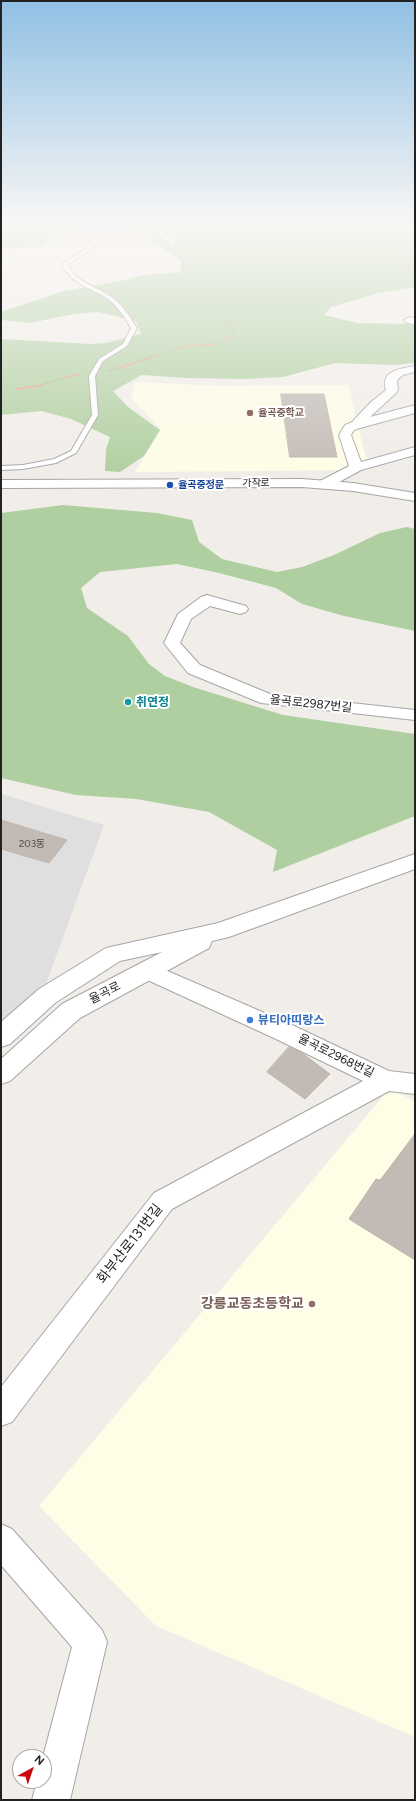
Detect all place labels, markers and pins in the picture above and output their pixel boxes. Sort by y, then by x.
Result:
place label: 율곡중학교 [258,407,304,419]
marker: 율곡중학교 [245,408,255,418]
place label: 율곡중정문 [178,479,224,491]
marker: 율곡중정문 [165,480,175,490]
place label: 취연정 [136,695,169,709]
marker: 취연정 [123,697,133,707]
place label: 뷰티아띠랑스 [258,1013,324,1027]
marker: 뷰티아띠랑스 [245,1015,255,1025]
place label: 강릉교동초등학교 [201,1296,304,1312]
marker: 강릉교동초등학교 [307,1299,317,1309]

